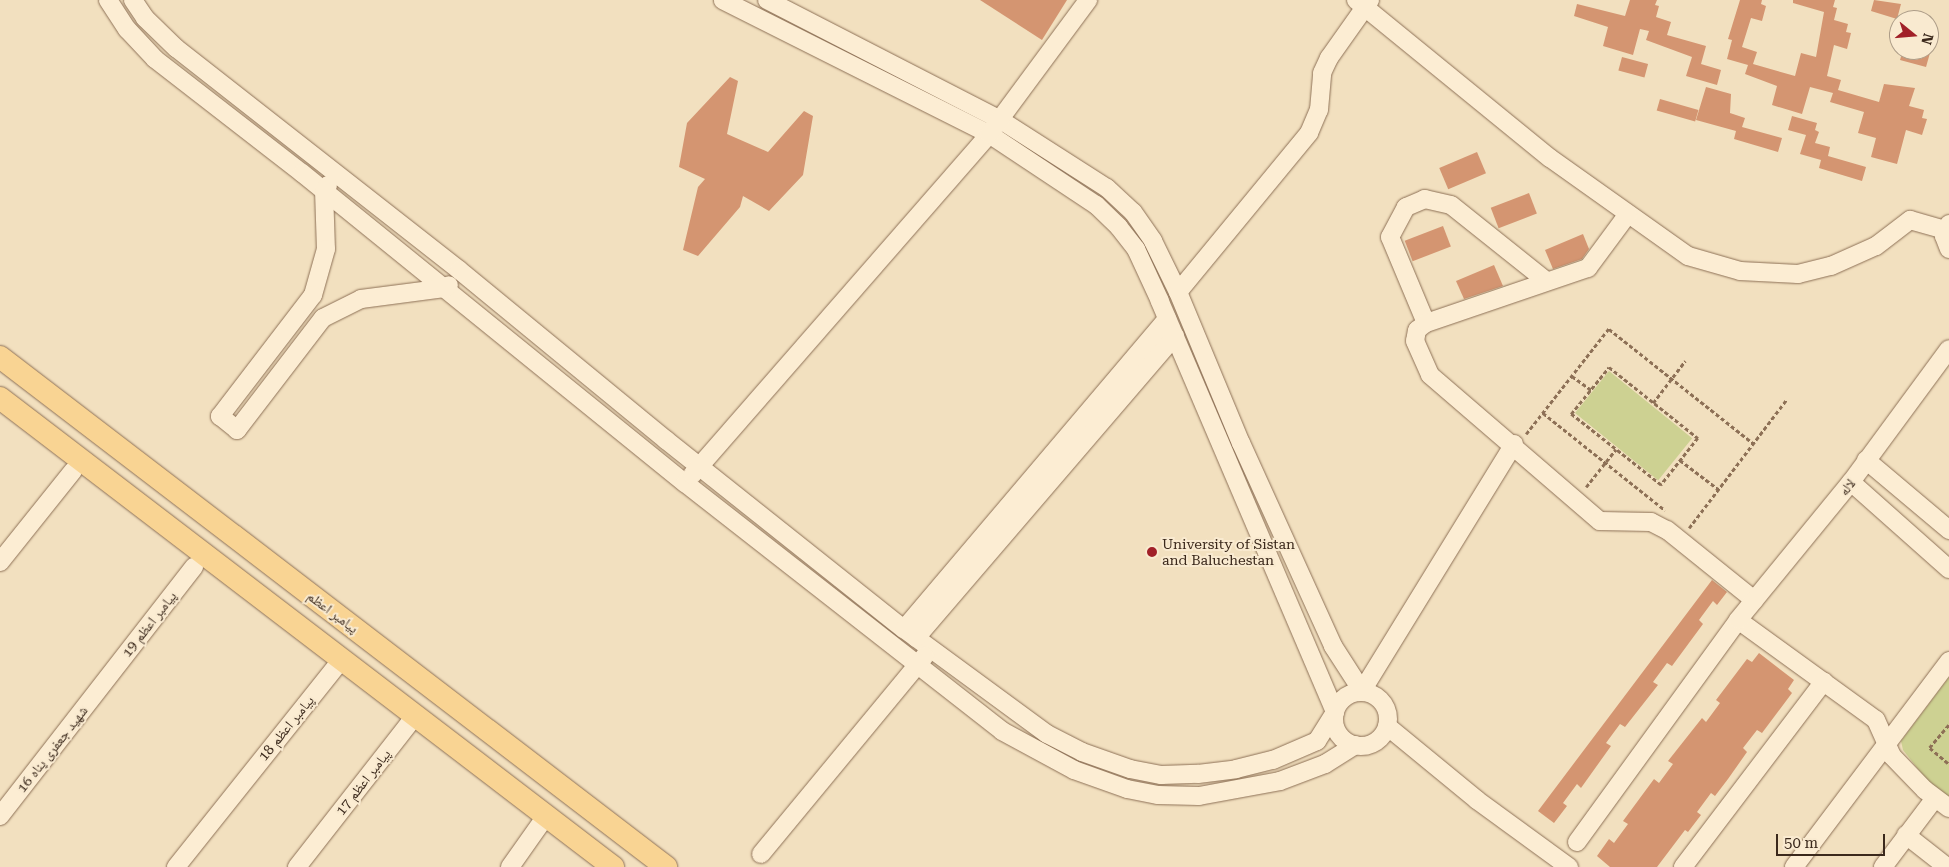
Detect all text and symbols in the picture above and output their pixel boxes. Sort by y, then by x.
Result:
north arrow [1889,10,1939,60]
text: N [1918,32,1937,47]
street label: لاله [1835,475,1859,499]
place label: University of Sistan and Baluchestan [1162,536,1295,568]
marker: University of Sistan and Baluchestan [1146,546,1158,558]
street label: پیامبر اعظم [304,587,362,637]
street label: پیامبر اعظم 19 [118,588,180,660]
street label: پیامبر اعظم 18 [255,692,317,764]
street label: شهید جعفری پناه 16 [13,702,91,796]
street label: پیامبر اعظم 17 [332,746,394,818]
scale bar [1779,824,1888,856]
text: 50 m [1784,834,1818,852]

